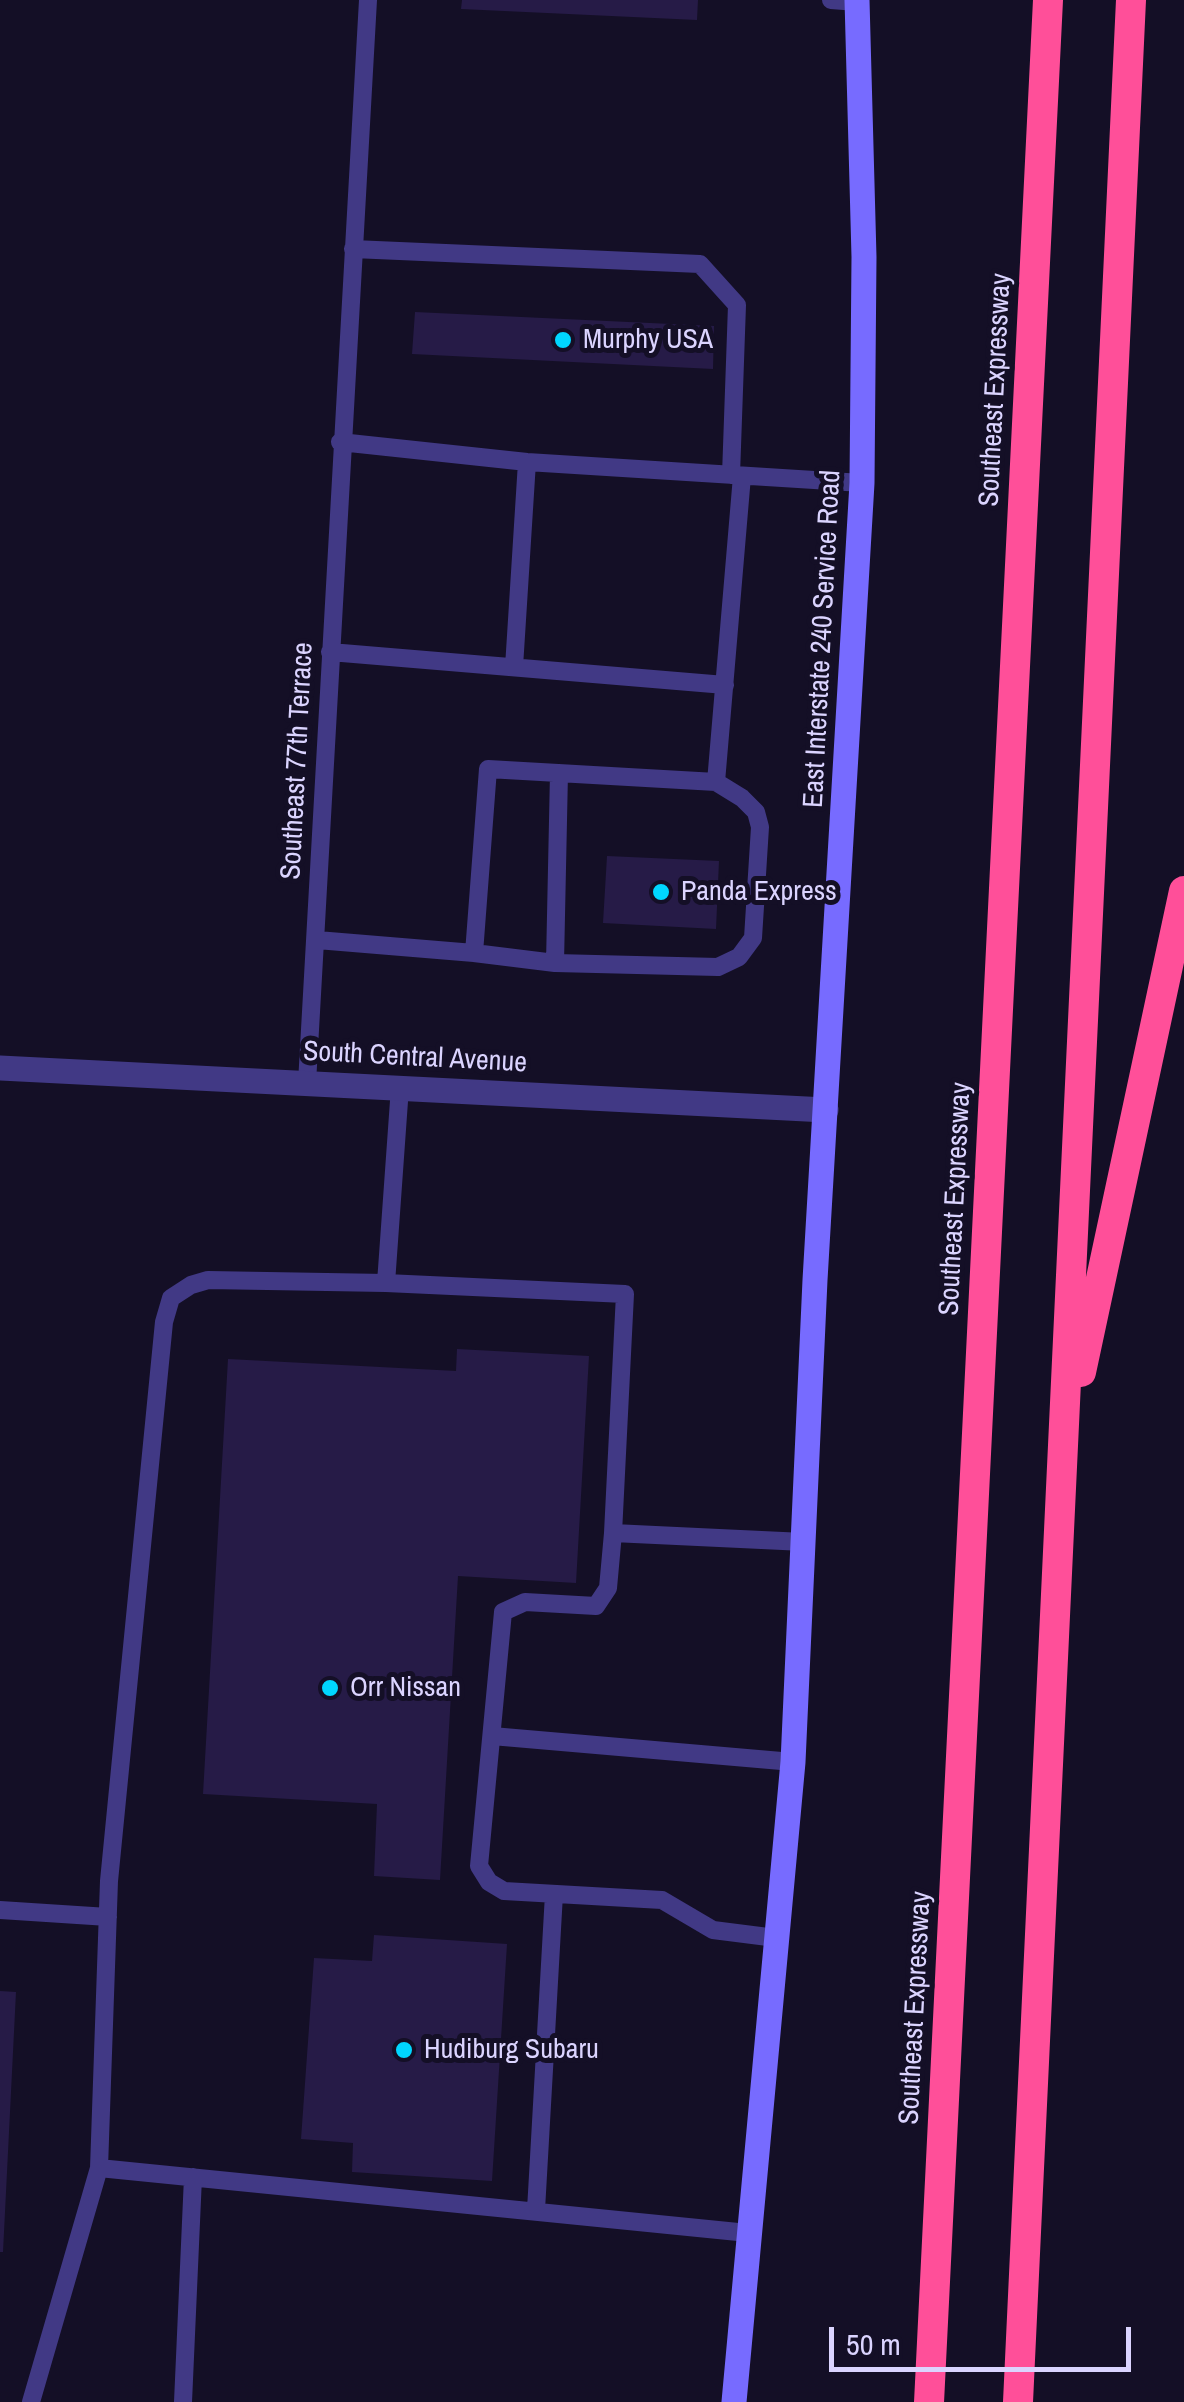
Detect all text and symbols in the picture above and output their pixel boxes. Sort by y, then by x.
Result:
street label: Southeast Expressway [973,273,1019,507]
place label: Murphy USA [583,323,713,357]
marker: Murphy USA [552,329,574,351]
street label: East Interstate 240 Service Road [797,469,849,809]
street label: Southeast 77th Terrace [275,642,321,880]
place label: Panda Express [681,875,837,909]
marker: Panda Express [650,881,672,903]
street label: South Central Avenue [302,1035,528,1081]
street label: Southeast Expressway [933,1082,979,1316]
place label: Orr Nissan [350,1671,461,1705]
marker: Orr Nissan [319,1677,341,1699]
street label: Southeast Expressway [893,1891,939,2125]
place label: Hudiburg Subaru [424,2033,599,2067]
marker: Hudiburg Subaru [393,2039,415,2061]
scale bar [834,2307,1136,2369]
text: 50 m [846,2324,901,2364]

